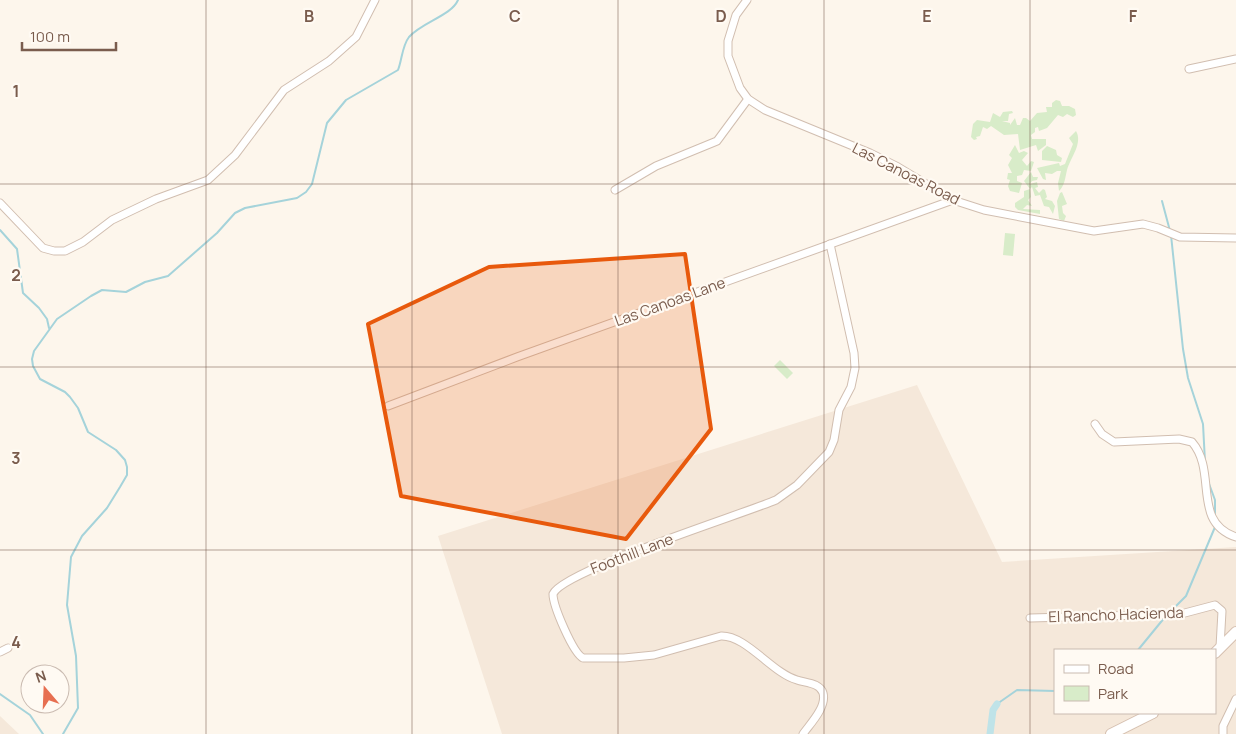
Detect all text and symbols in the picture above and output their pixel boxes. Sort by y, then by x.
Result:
text: B [304,5,314,27]
text: C [509,5,521,27]
text: D [715,5,727,27]
text: E [922,5,932,27]
text: F [1129,5,1138,27]
scale bar [22,20,116,52]
text: 100 m [30,26,70,47]
text: 1 [12,80,20,102]
street label: Las Canoas Road [849,137,964,210]
text: 2 [11,264,21,286]
street label: Las Canoas Lane [612,272,728,331]
text: 3 [11,447,21,469]
street label: Foothill Lane [587,528,676,579]
street label: El Rancho Hacienda [1048,602,1184,627]
text: 4 [11,631,21,653]
legend [1054,649,1216,714]
text: Road [1098,658,1134,679]
north arrow [20,664,70,714]
text: N [33,666,48,687]
text: Park [1098,683,1128,704]

